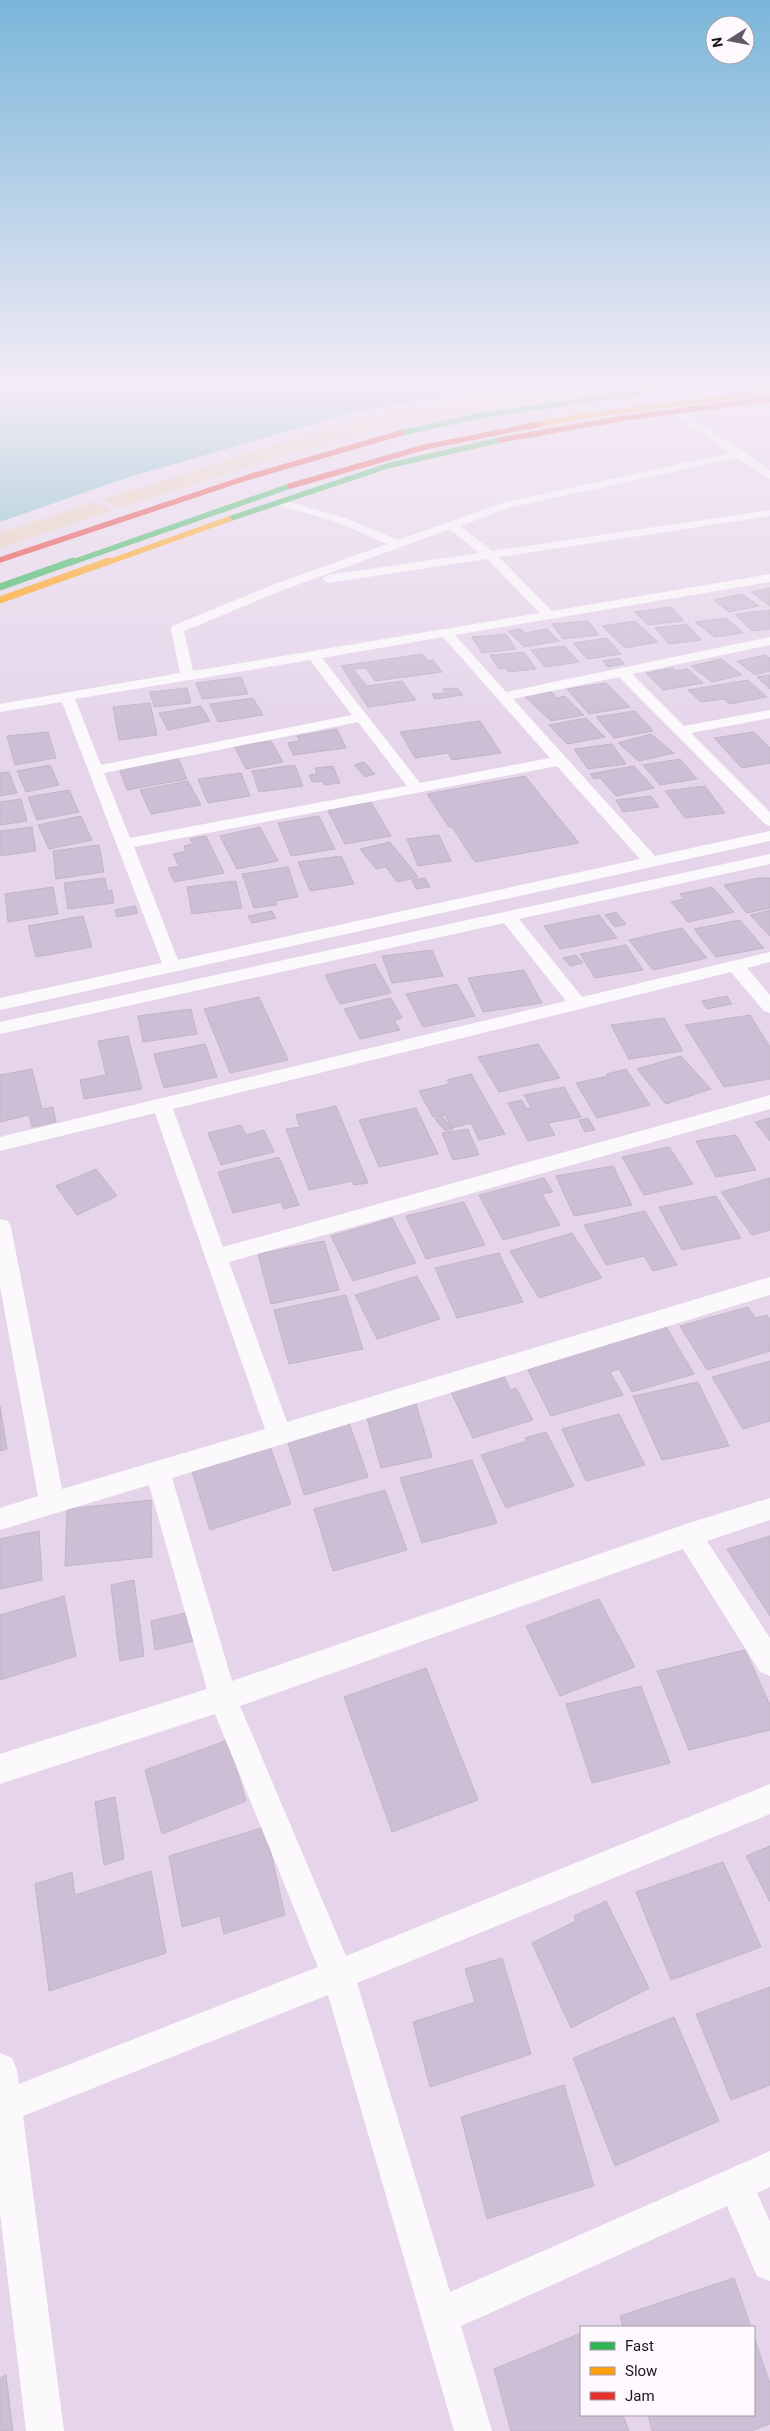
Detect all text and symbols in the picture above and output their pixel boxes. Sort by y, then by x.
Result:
north arrow [705,15,755,65]
text: N [708,36,726,49]
legend [580,2326,755,2416]
text: Fast [625,2337,654,2355]
text: Slow [625,2362,657,2380]
text: Jam [625,2387,655,2405]

